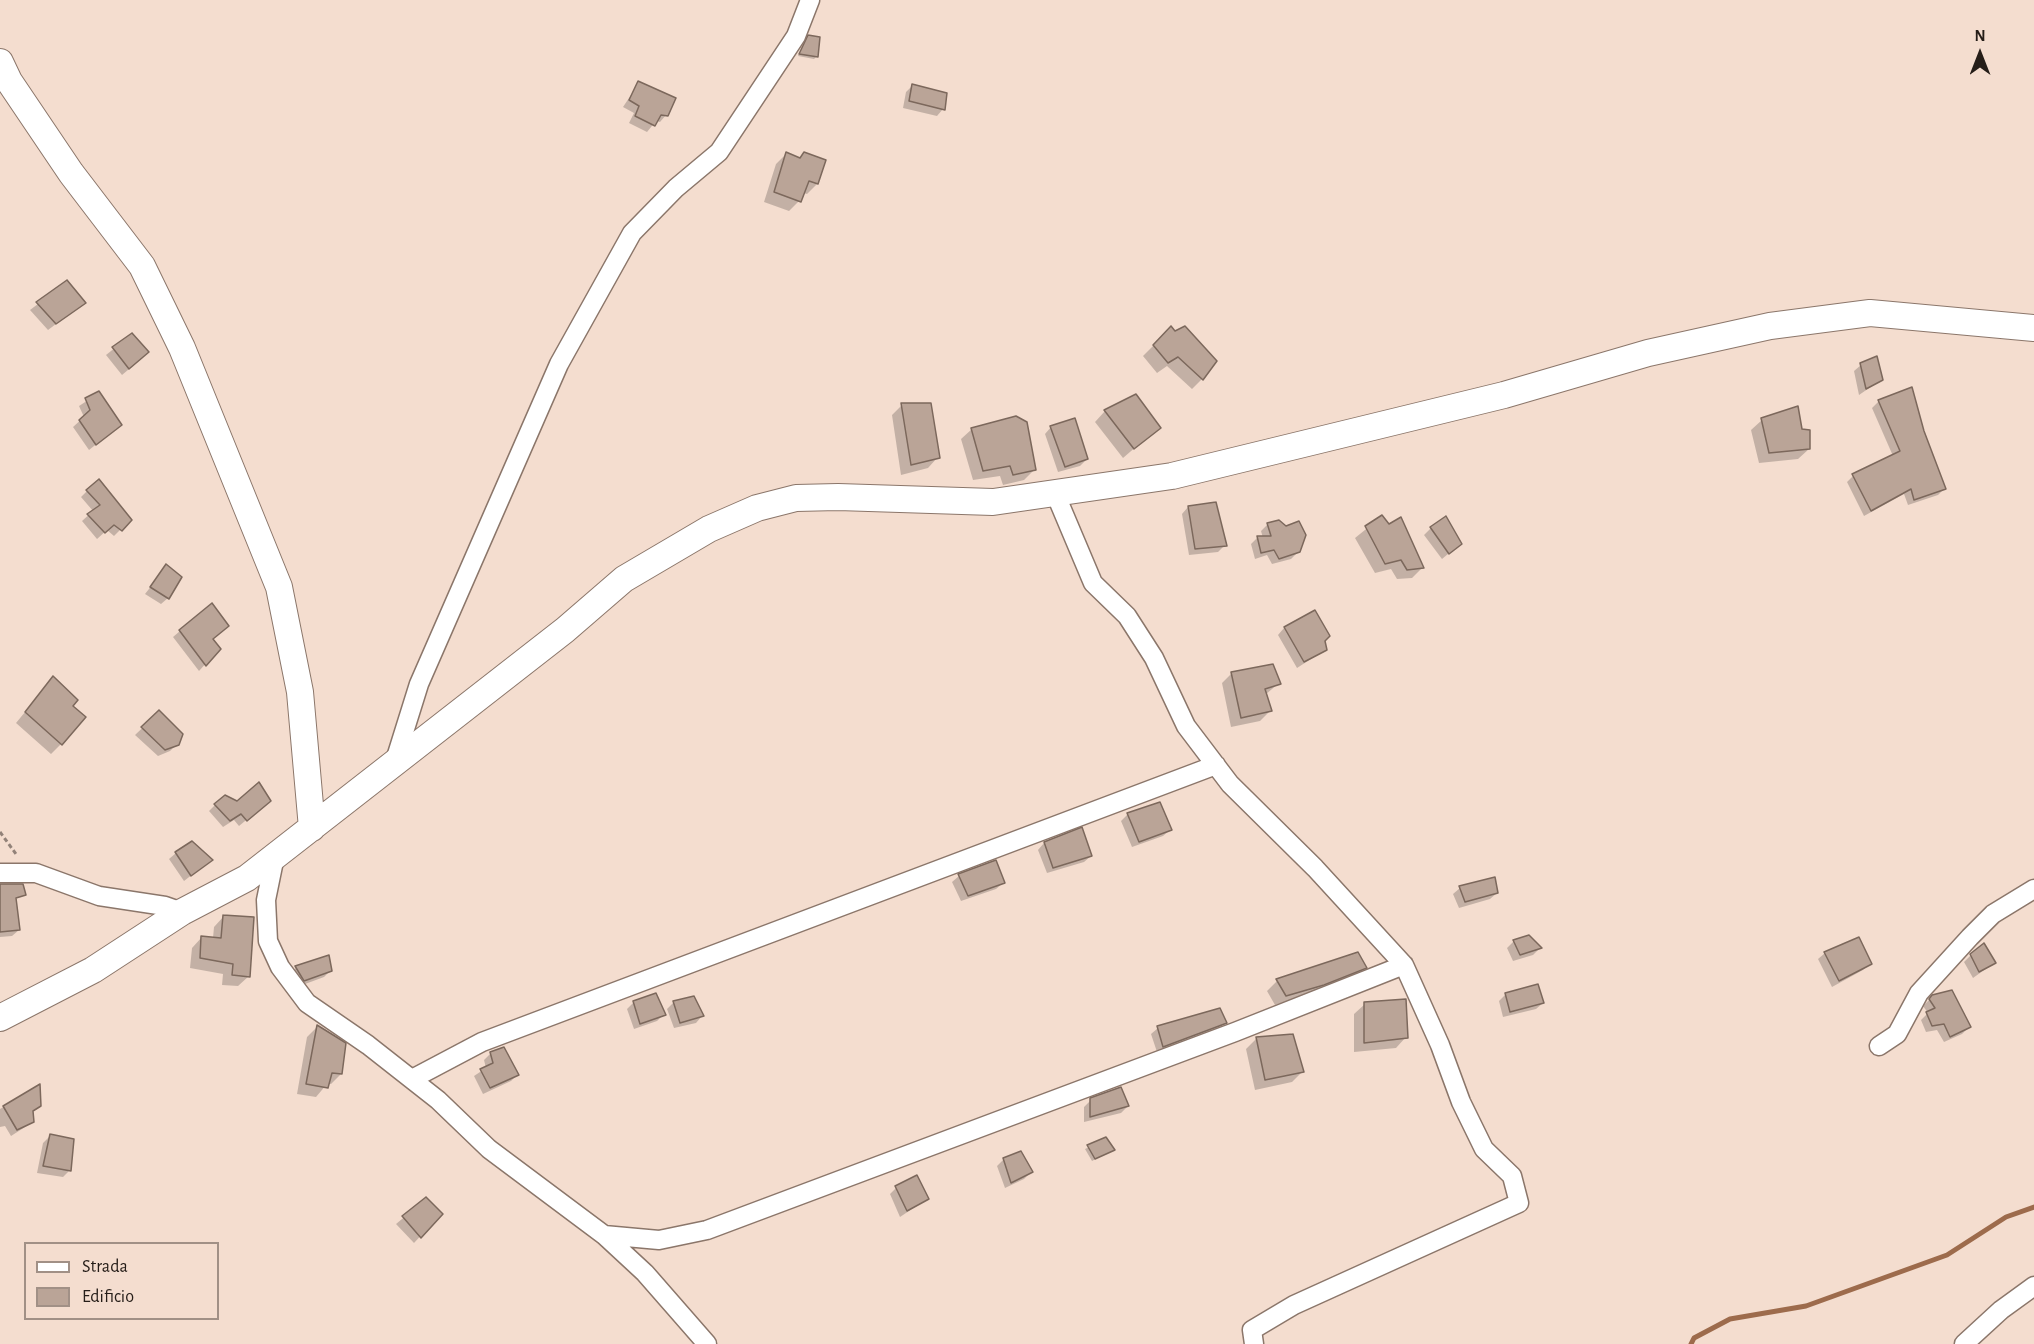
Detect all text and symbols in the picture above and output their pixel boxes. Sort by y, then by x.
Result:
north arrow [1950,24,2010,84]
text: N [1974,28,1986,44]
legend [24,1242,219,1320]
text: Strada [82,1258,128,1276]
text: Edificio [82,1288,134,1306]

